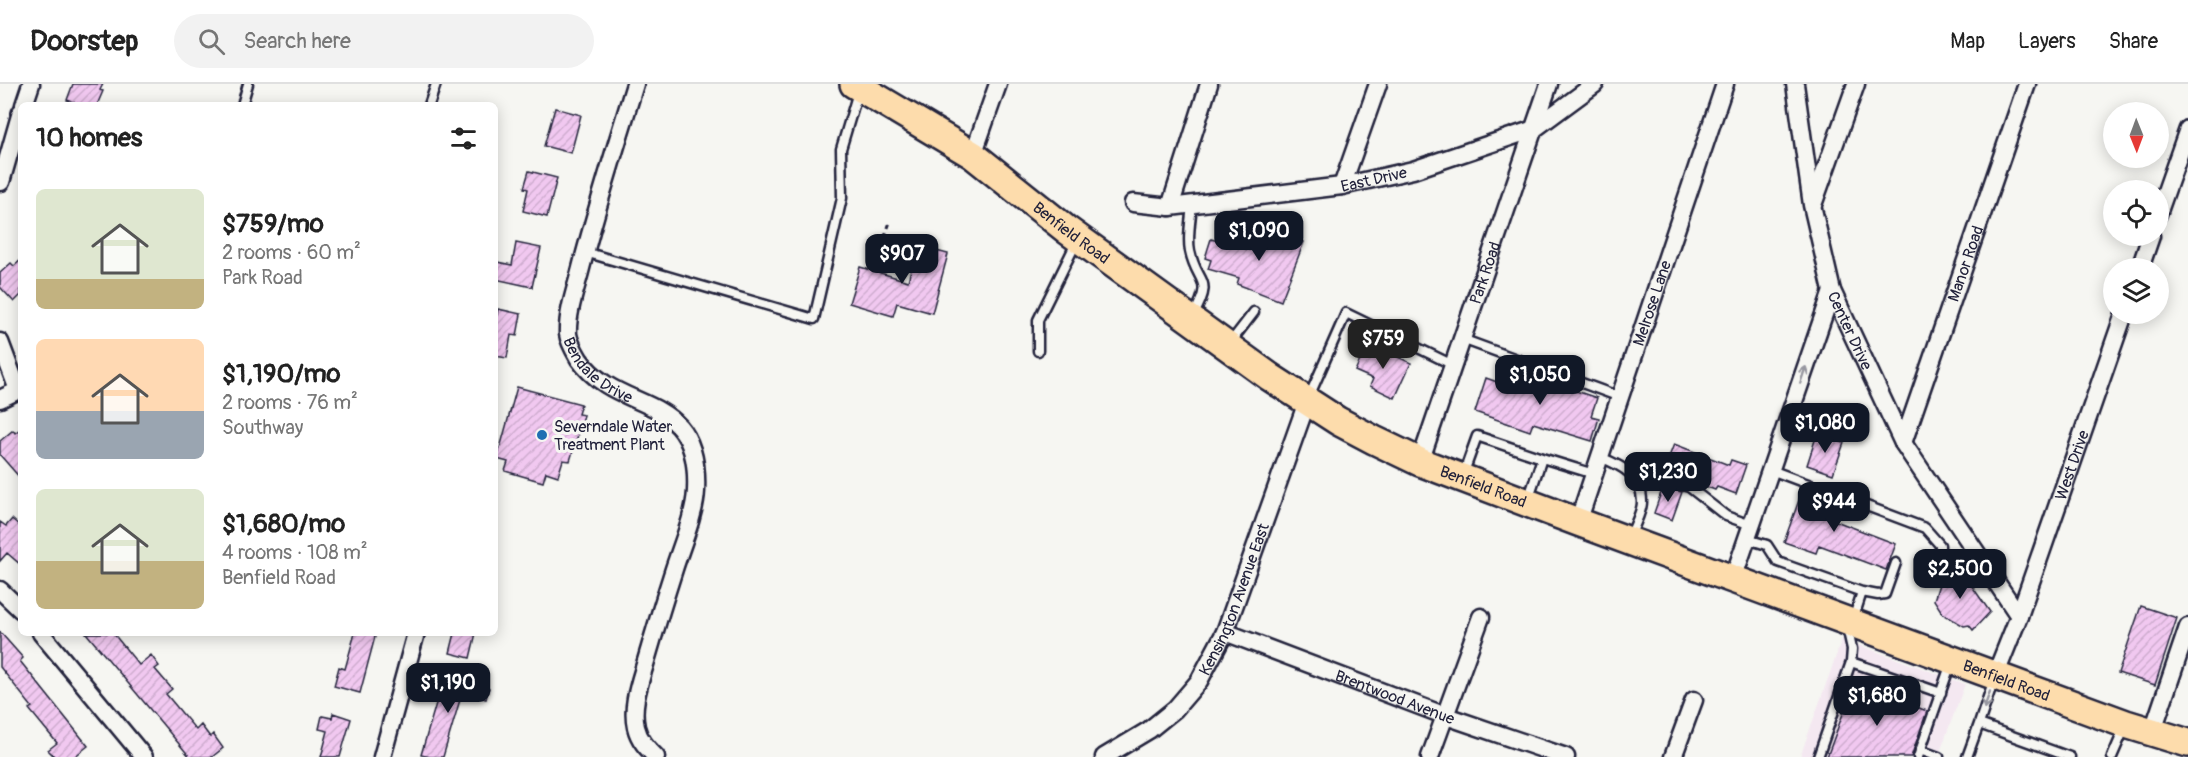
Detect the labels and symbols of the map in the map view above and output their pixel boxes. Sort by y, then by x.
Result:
north arrow [2103,102,2169,168]
street label: East Drive [1339,163,1409,197]
street label: Benfield Road [1029,198,1113,269]
pin: $1,090 [1210,211,1308,262]
street label: Manor Road [1944,223,1988,304]
pin: $907 [866,234,938,285]
street label: Park Road [1466,239,1505,307]
street label: Melrose Lane [1629,258,1676,349]
street label: Center Drive [1823,289,1876,373]
pin: $759 [1347,319,1419,370]
street label: Bendale Drive [558,334,636,408]
pin: $1,050 [1491,355,1589,406]
one-way arrow [1799,366,1810,385]
pin: $1,080 [1776,403,1874,454]
place label: Severndale Water Treatment Plant [554,417,672,455]
street label: West Drive [2051,427,2094,503]
marker: Severndale Water Treatment Plant [535,428,549,442]
pin: $1,230 [1619,452,1717,503]
street label: Benfield Road [1437,461,1529,513]
pin: $944 [1798,482,1870,533]
street label: Kensington Avenue East [1195,520,1274,679]
pin: $2,500 [1911,549,2009,600]
street label: Benfield Road [1960,656,2053,706]
pin: $1,190 [399,663,497,714]
street label: Brentwood Avenue [1332,666,1457,729]
pin: $1,680 [1828,676,1926,727]
one-way arrow [1981,690,1992,709]

